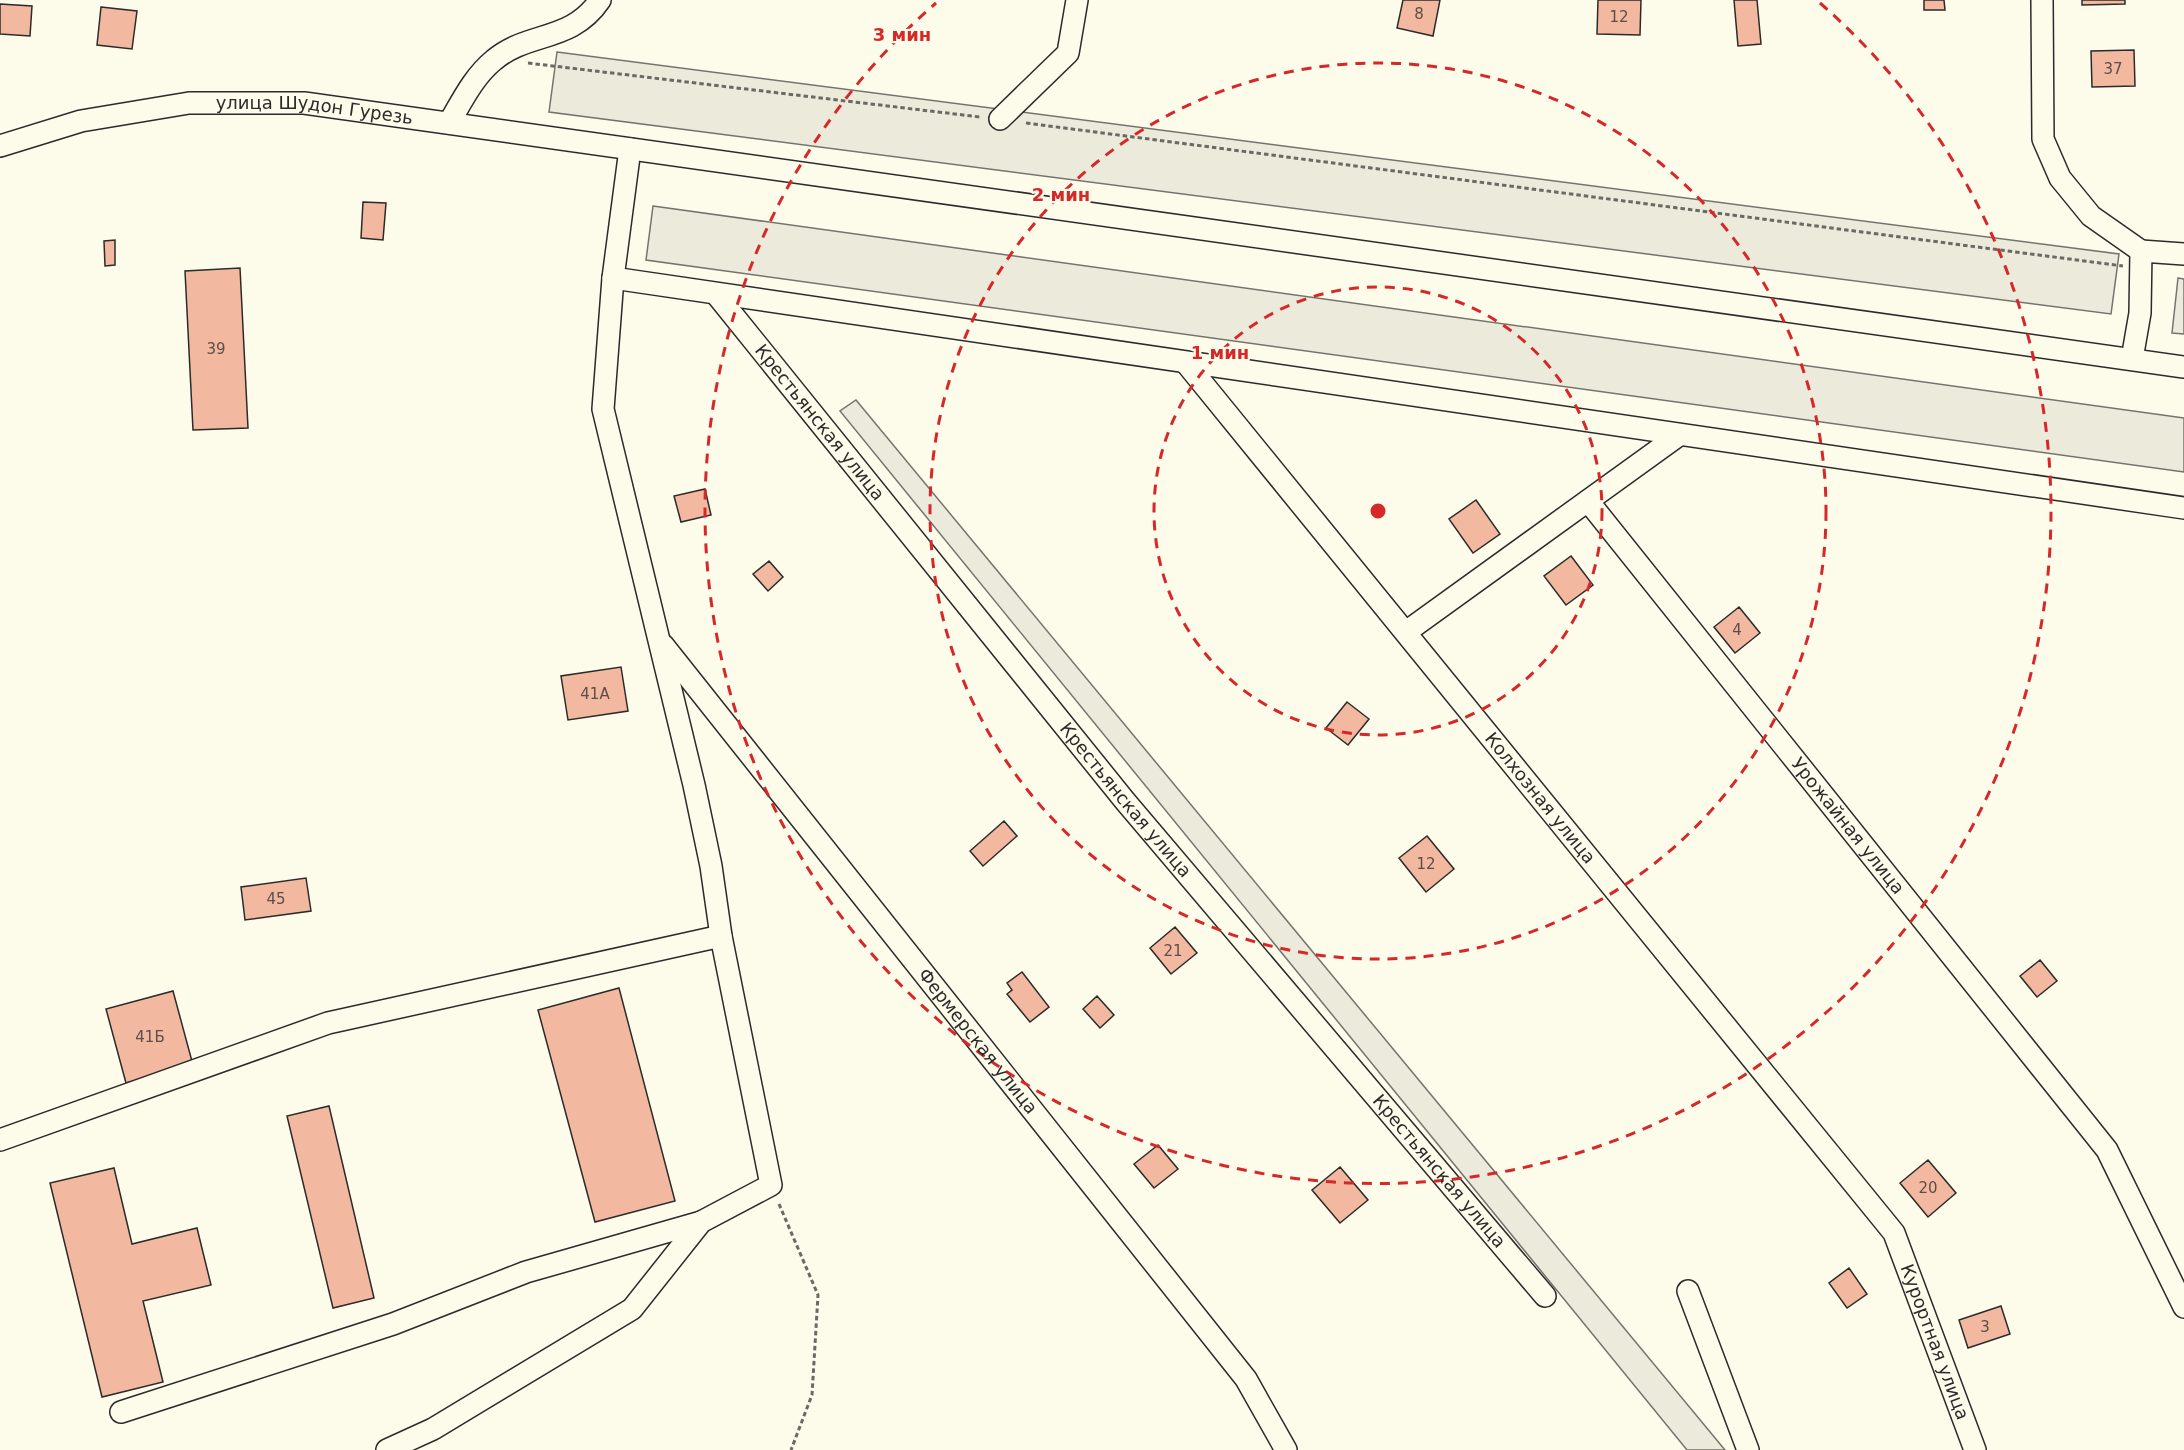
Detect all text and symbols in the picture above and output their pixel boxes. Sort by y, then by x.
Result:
house number: 8 [1414,5,1424,23]
house number: 12 [1609,8,1629,26]
text: 3 мин [873,24,931,45]
house number: 37 [2103,60,2123,78]
street label: улица Шудон Гурезь [216,92,414,128]
text: 2 мин [1032,184,1090,205]
house number: 39 [206,340,226,358]
street label: Крестьянская улица [751,340,889,504]
text: 1 мин [1191,342,1249,363]
centre of rings [1368,501,1388,521]
house number: 4 [1732,621,1742,639]
house number: 41А [580,685,610,703]
street label: Крестьянская улица [1056,718,1196,881]
street label: Колхозная улица [1481,728,1600,868]
street label: Урожайная улица [1787,753,1909,898]
house number: 12 [1416,855,1436,873]
house number: 45 [266,890,286,908]
house number: 21 [1163,942,1183,960]
street label: Фермерская улица [914,964,1042,1118]
house number: 41Б [135,1028,165,1046]
street label: Крестьянская улица [1369,1090,1510,1252]
house number: 20 [1918,1179,1938,1197]
street label: Курортная улица [1897,1261,1974,1422]
house number: 3 [1980,1318,1990,1336]

